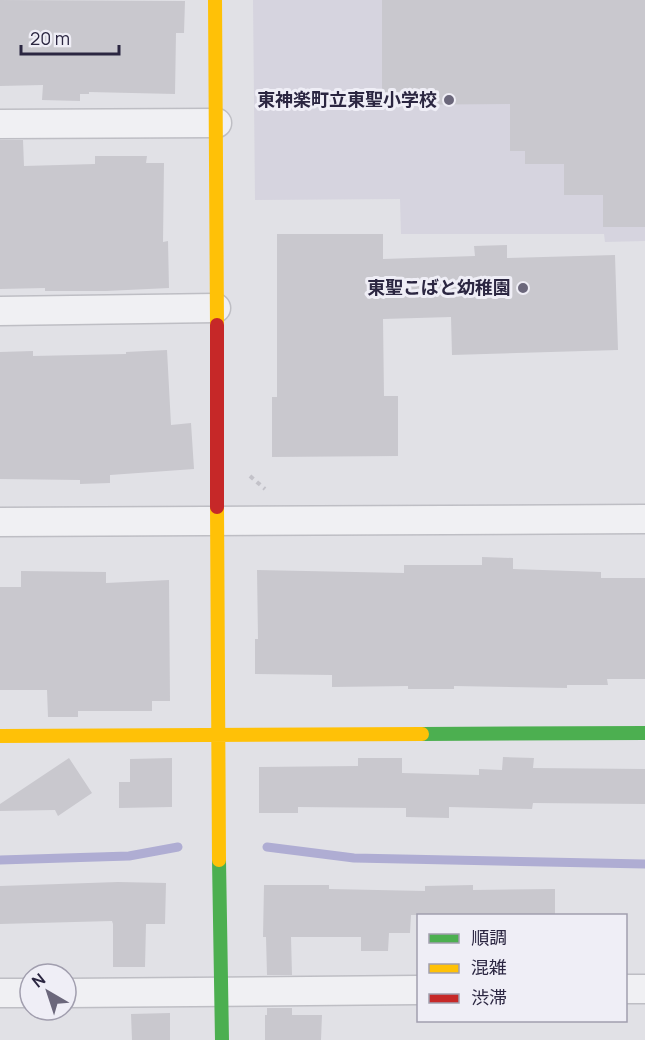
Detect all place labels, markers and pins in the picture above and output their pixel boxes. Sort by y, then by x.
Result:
place label: 東神楽町立東聖小学校 [257,87,437,111]
marker: 東神楽町立東聖小学校 [442,93,456,107]
place label: 東聖こばと幼稚園 [367,275,511,299]
marker: 東聖こばと幼稚園 [516,281,530,295]

